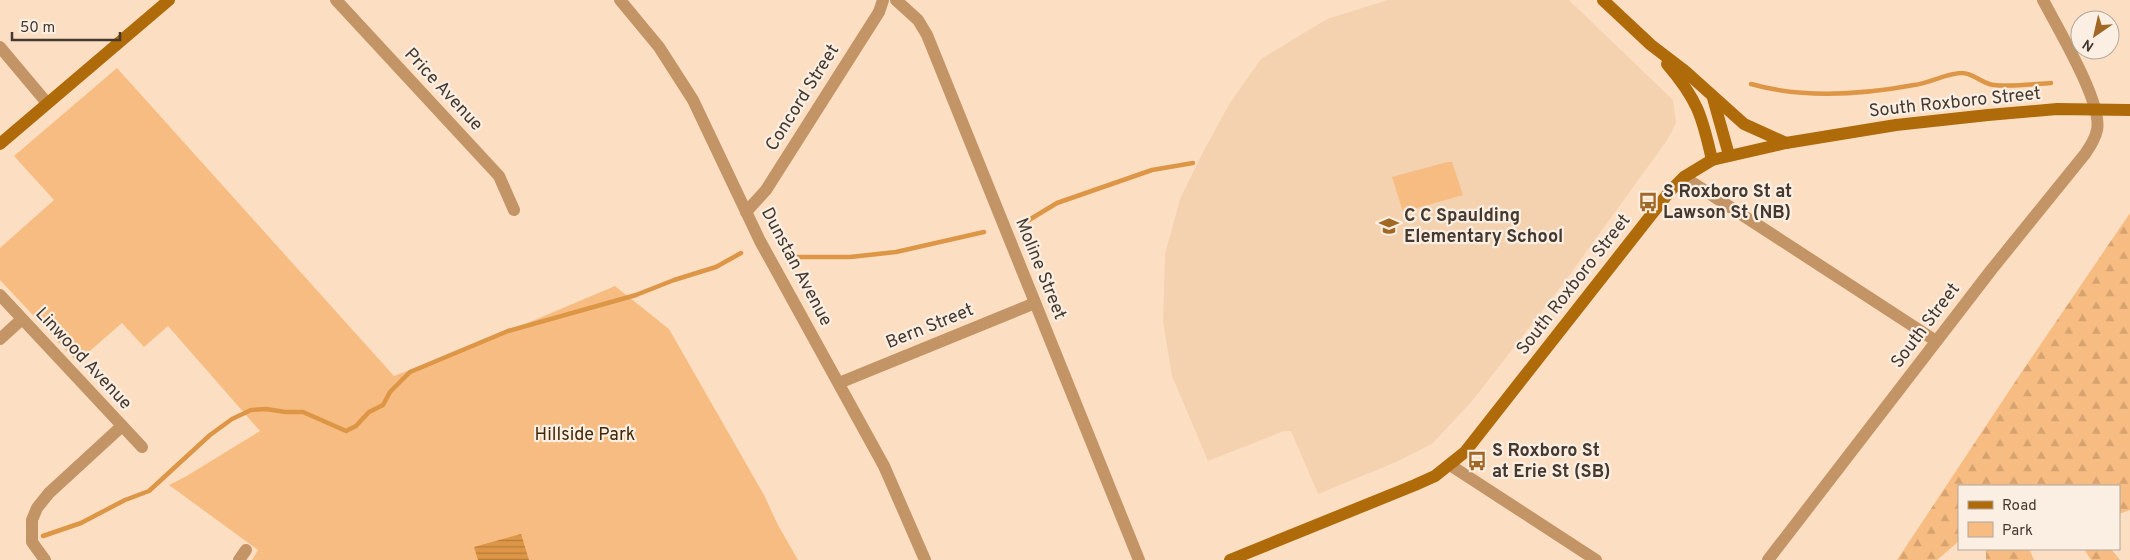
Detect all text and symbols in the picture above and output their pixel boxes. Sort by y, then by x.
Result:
scale bar [12,10,120,42]
north arrow [2070,10,2120,60]
text: 50 m [20,19,55,38]
text: N [2080,35,2097,54]
street label: Concord Street [761,40,845,156]
street label: Price Avenue [399,44,487,136]
street label: South Roxboro Street [1868,83,2042,123]
place label: S Roxboro St at Lawson St (NB) [1663,181,1792,225]
bus stop icon: S Roxboro St at Lawson St (NB) [1637,191,1659,213]
street label: Dunstan Avenue [755,204,837,330]
place label: C C Spaulding Elementary School [1404,205,1563,249]
street label: South Roxboro Street [1512,210,1636,360]
street label: Moline Street [1009,215,1071,323]
school or university icon: C C Spaulding Elementary School [1378,215,1400,237]
street label: South Street [1886,279,1966,373]
street label: Bern Street [883,299,977,355]
street label: Linwood Avenue [30,303,136,415]
park label: Hillside Park [535,424,635,447]
place label: S Roxboro St at Erie St (SB) [1492,440,1610,484]
bus stop icon: S Roxboro St at Erie St (SB) [1466,450,1488,472]
legend [1958,485,2120,550]
text: Road [2002,497,2037,516]
text: Park [2002,522,2033,541]

